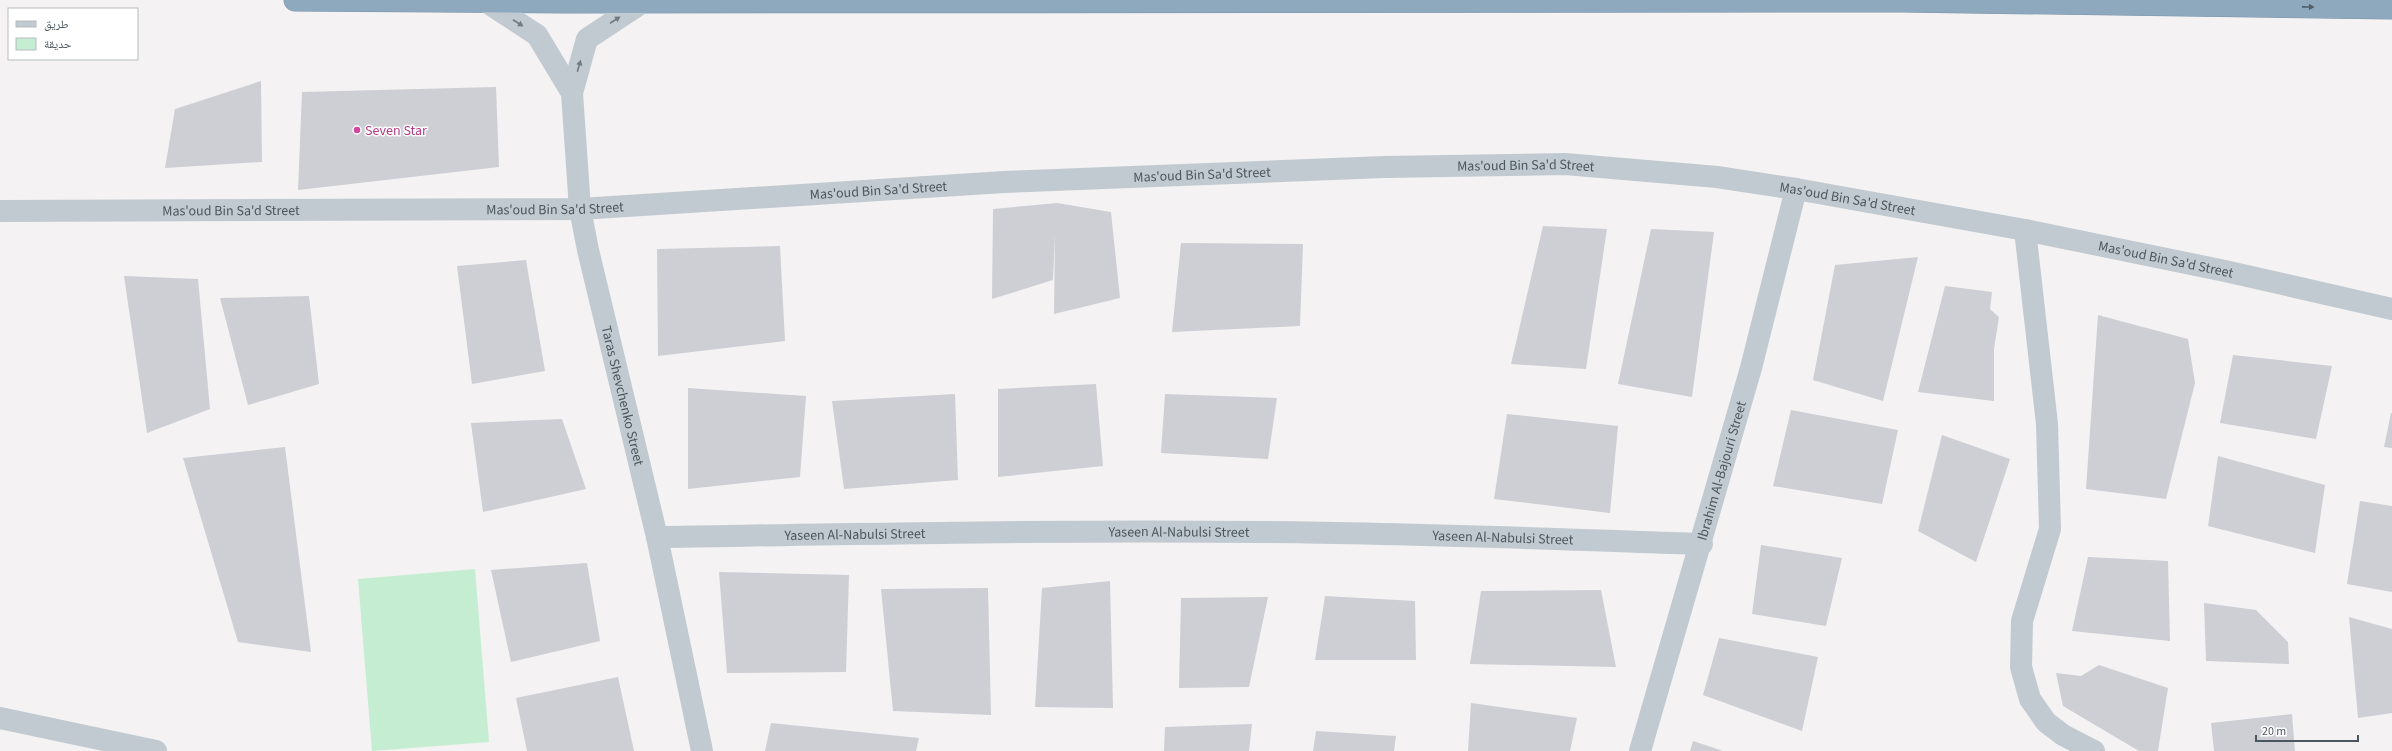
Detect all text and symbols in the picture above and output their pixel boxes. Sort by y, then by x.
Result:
one-way arrow [2302,4,2315,10]
legend [8,8,138,60]
text: طريق [44,16,69,33]
one-way arrow [609,17,621,24]
one-way arrow [512,19,524,26]
text: حديقة [44,36,72,53]
one-way arrow [576,59,582,71]
place label: Seven Star [365,121,427,141]
marker: Seven Star [352,125,362,135]
street label: Mas'oud Bin Sa'd Street [1457,155,1596,178]
street label: Mas'oud Bin Sa'd Street [1133,162,1271,188]
street label: Mas'oud Bin Sa'd Street [809,177,948,205]
street label: Mas'oud Bin Sa'd Street [1778,178,1917,221]
street label: Mas'oud Bin Sa'd Street [486,197,625,220]
street label: Mas'oud Bin Sa'd Street [162,201,300,221]
street label: Mas'oud Bin Sa'd Street [2096,236,2235,284]
street label: Taras Shevchenko Street [596,324,649,468]
street label: Ibrahim Al-Bajouri Street [1693,398,1752,543]
street label: Yaseen Al-Nabulsi Street [1107,522,1250,543]
street label: Yaseen Al-Nabulsi Street [783,524,926,546]
street label: Yaseen Al-Nabulsi Street [1431,526,1574,551]
scale bar [2256,717,2358,743]
text: 20 m [2262,723,2286,740]

